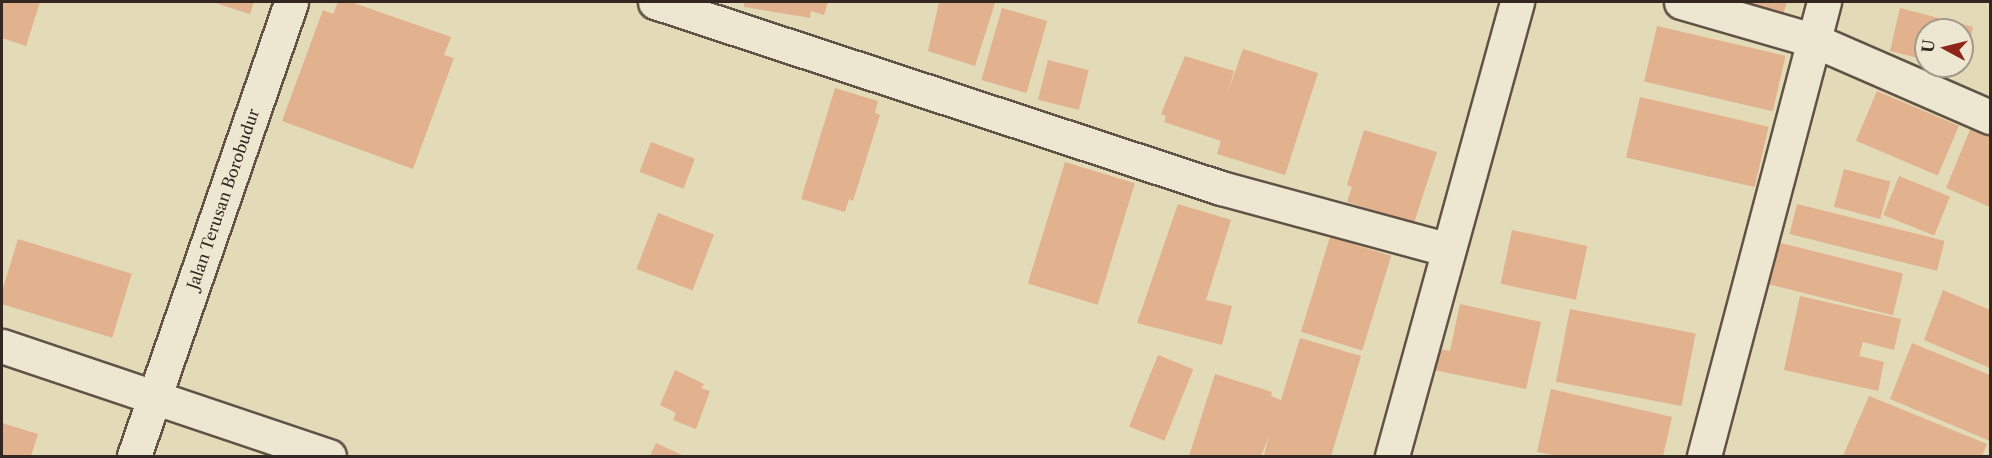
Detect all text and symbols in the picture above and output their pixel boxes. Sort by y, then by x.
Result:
north arrow [1914,18,1974,78]
text: U [1917,38,1939,54]
street label: Jalan Terusan Borobudur [183,106,263,292]

